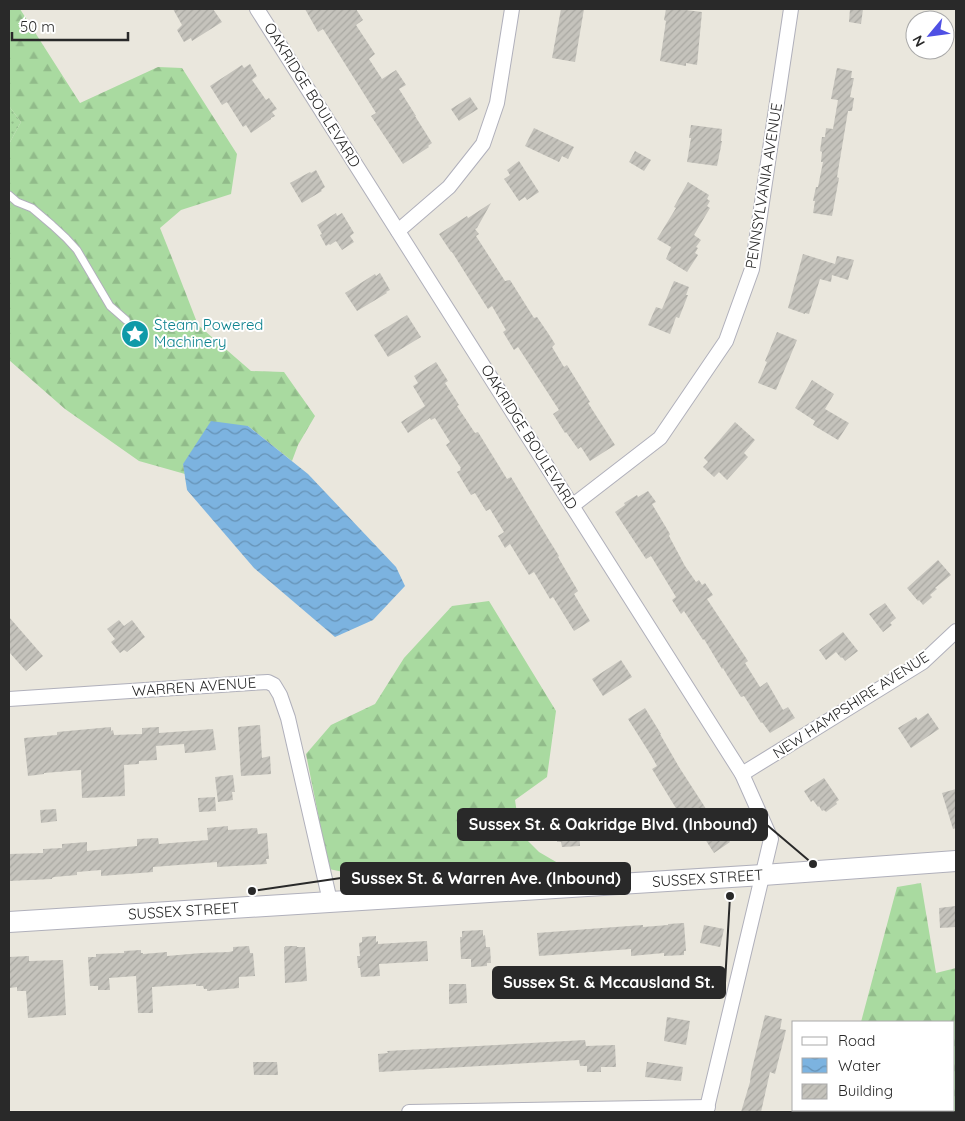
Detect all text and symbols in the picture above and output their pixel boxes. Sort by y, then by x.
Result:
scale bar [12,10,129,42]
north arrow [905,10,955,60]
text: 50 m [20,17,55,36]
street label: OAKRIDGE BOULEVARD [260,19,365,171]
text: N [908,32,929,50]
street label: PENNSYLVANIA AVENUE [741,102,786,270]
place label: Steam Powered Machinery [154,315,263,351]
place icon: Steam Powered Machinery [120,319,150,349]
street label: OAKRIDGE BOULEVARD [477,361,582,513]
street label: NEW HAMPSHIRE AVENUE [769,647,932,762]
street label: WARREN AVENUE [131,673,257,700]
callout: Sussex St. & Oakridge Blvd. (Inbound) [458,809,767,840]
text: Sussex St. & Oakridge Blvd. (Inbound) [469,814,758,834]
callout: Sussex St. & Warren Ave. (Inbound) [341,863,630,894]
street label: SUSSEX STREET [651,865,764,891]
text: Sussex St. & Warren Ave. (Inbound) [351,868,621,888]
street label: SUSSEX STREET [128,898,240,924]
callout: Sussex St. & Mccausland St. [493,967,725,998]
text: Sussex St. & Mccausland St. [503,972,715,992]
legend [792,1021,955,1111]
text: Road [838,1031,875,1050]
text: Water [838,1056,881,1075]
text: Building [838,1081,893,1100]

